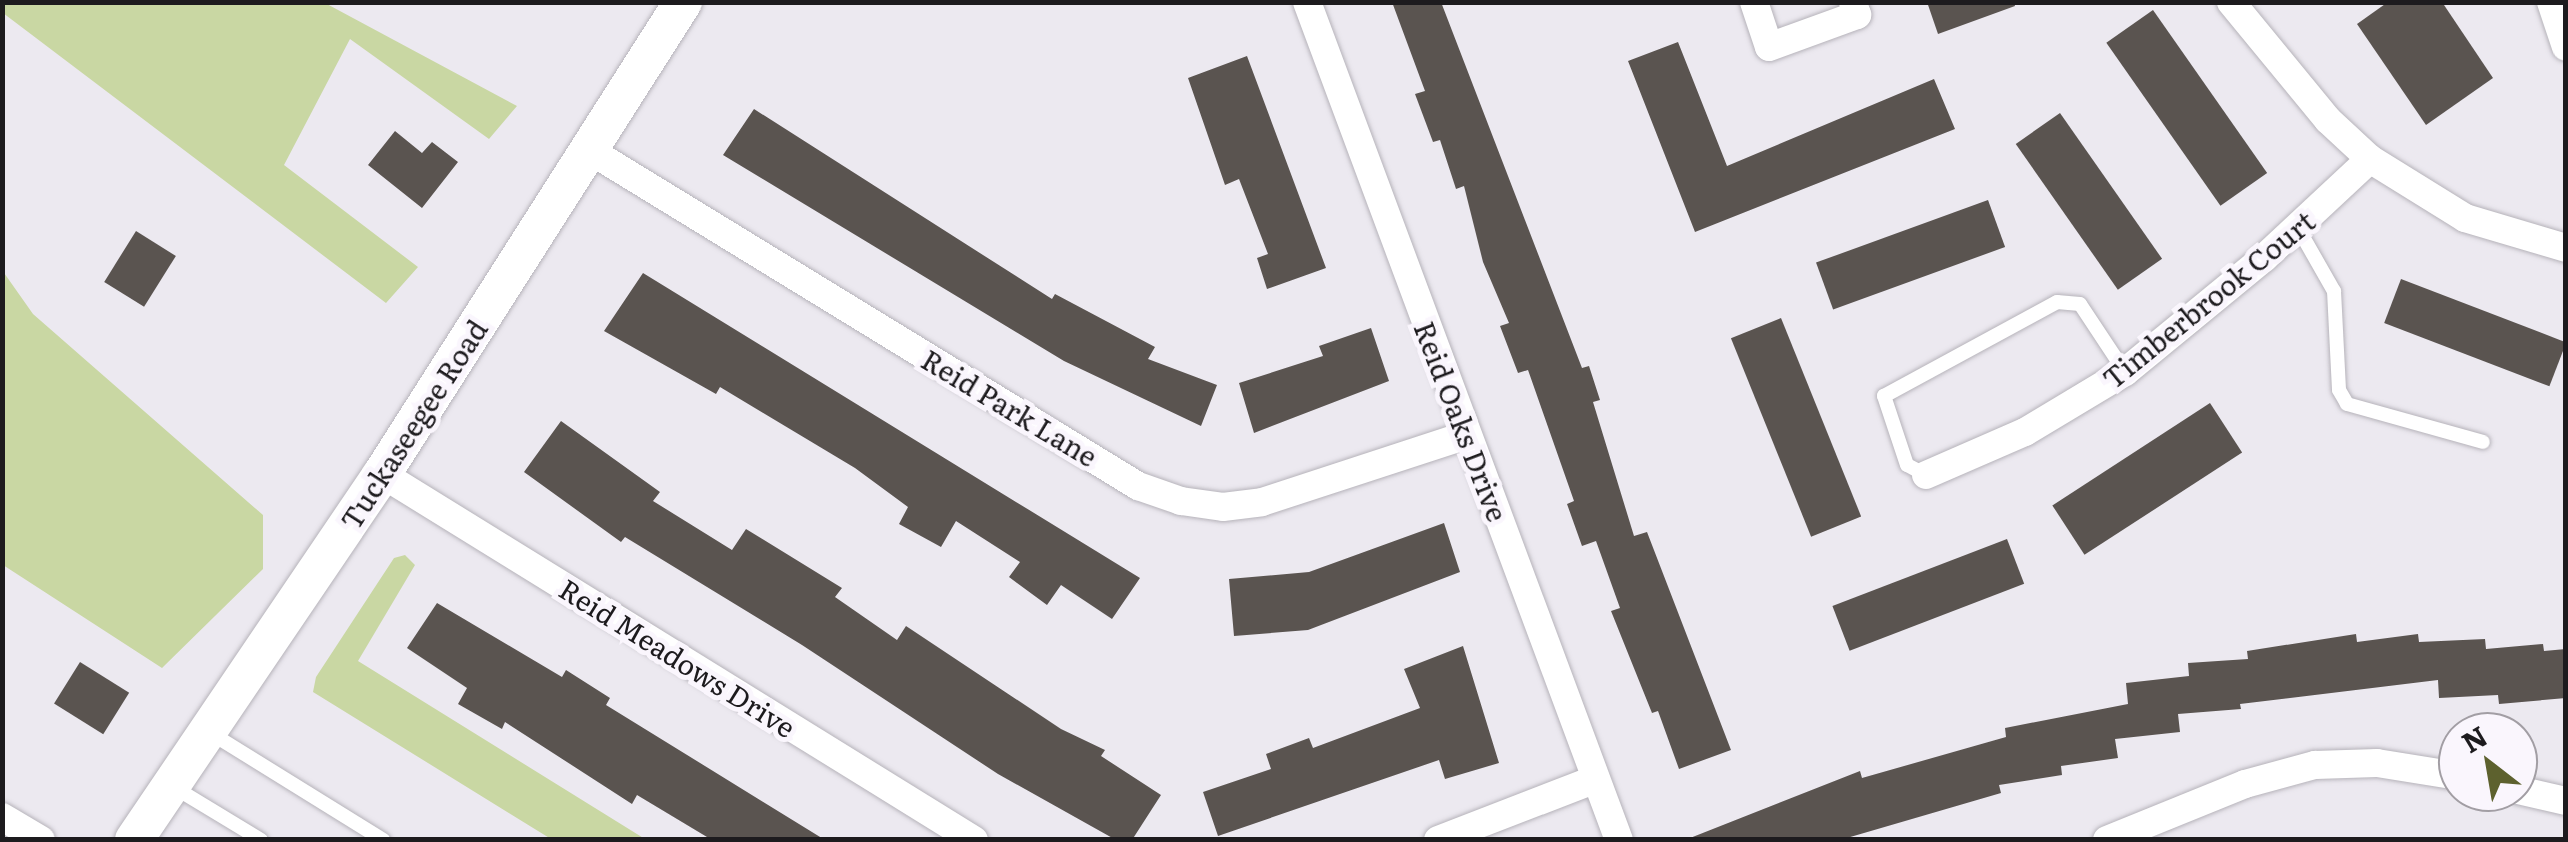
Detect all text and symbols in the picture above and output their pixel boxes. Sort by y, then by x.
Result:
street label: Timberbrook Court [2095,203,2321,395]
street label: Tuckaseegee Road [333,313,493,535]
street label: Reid Oaks Drive [1408,316,1516,526]
street label: Reid Park Lane [916,341,1104,473]
street label: Reid Meadows Drive [554,571,802,743]
north arrow [2438,712,2538,812]
text: N [2453,714,2494,762]

